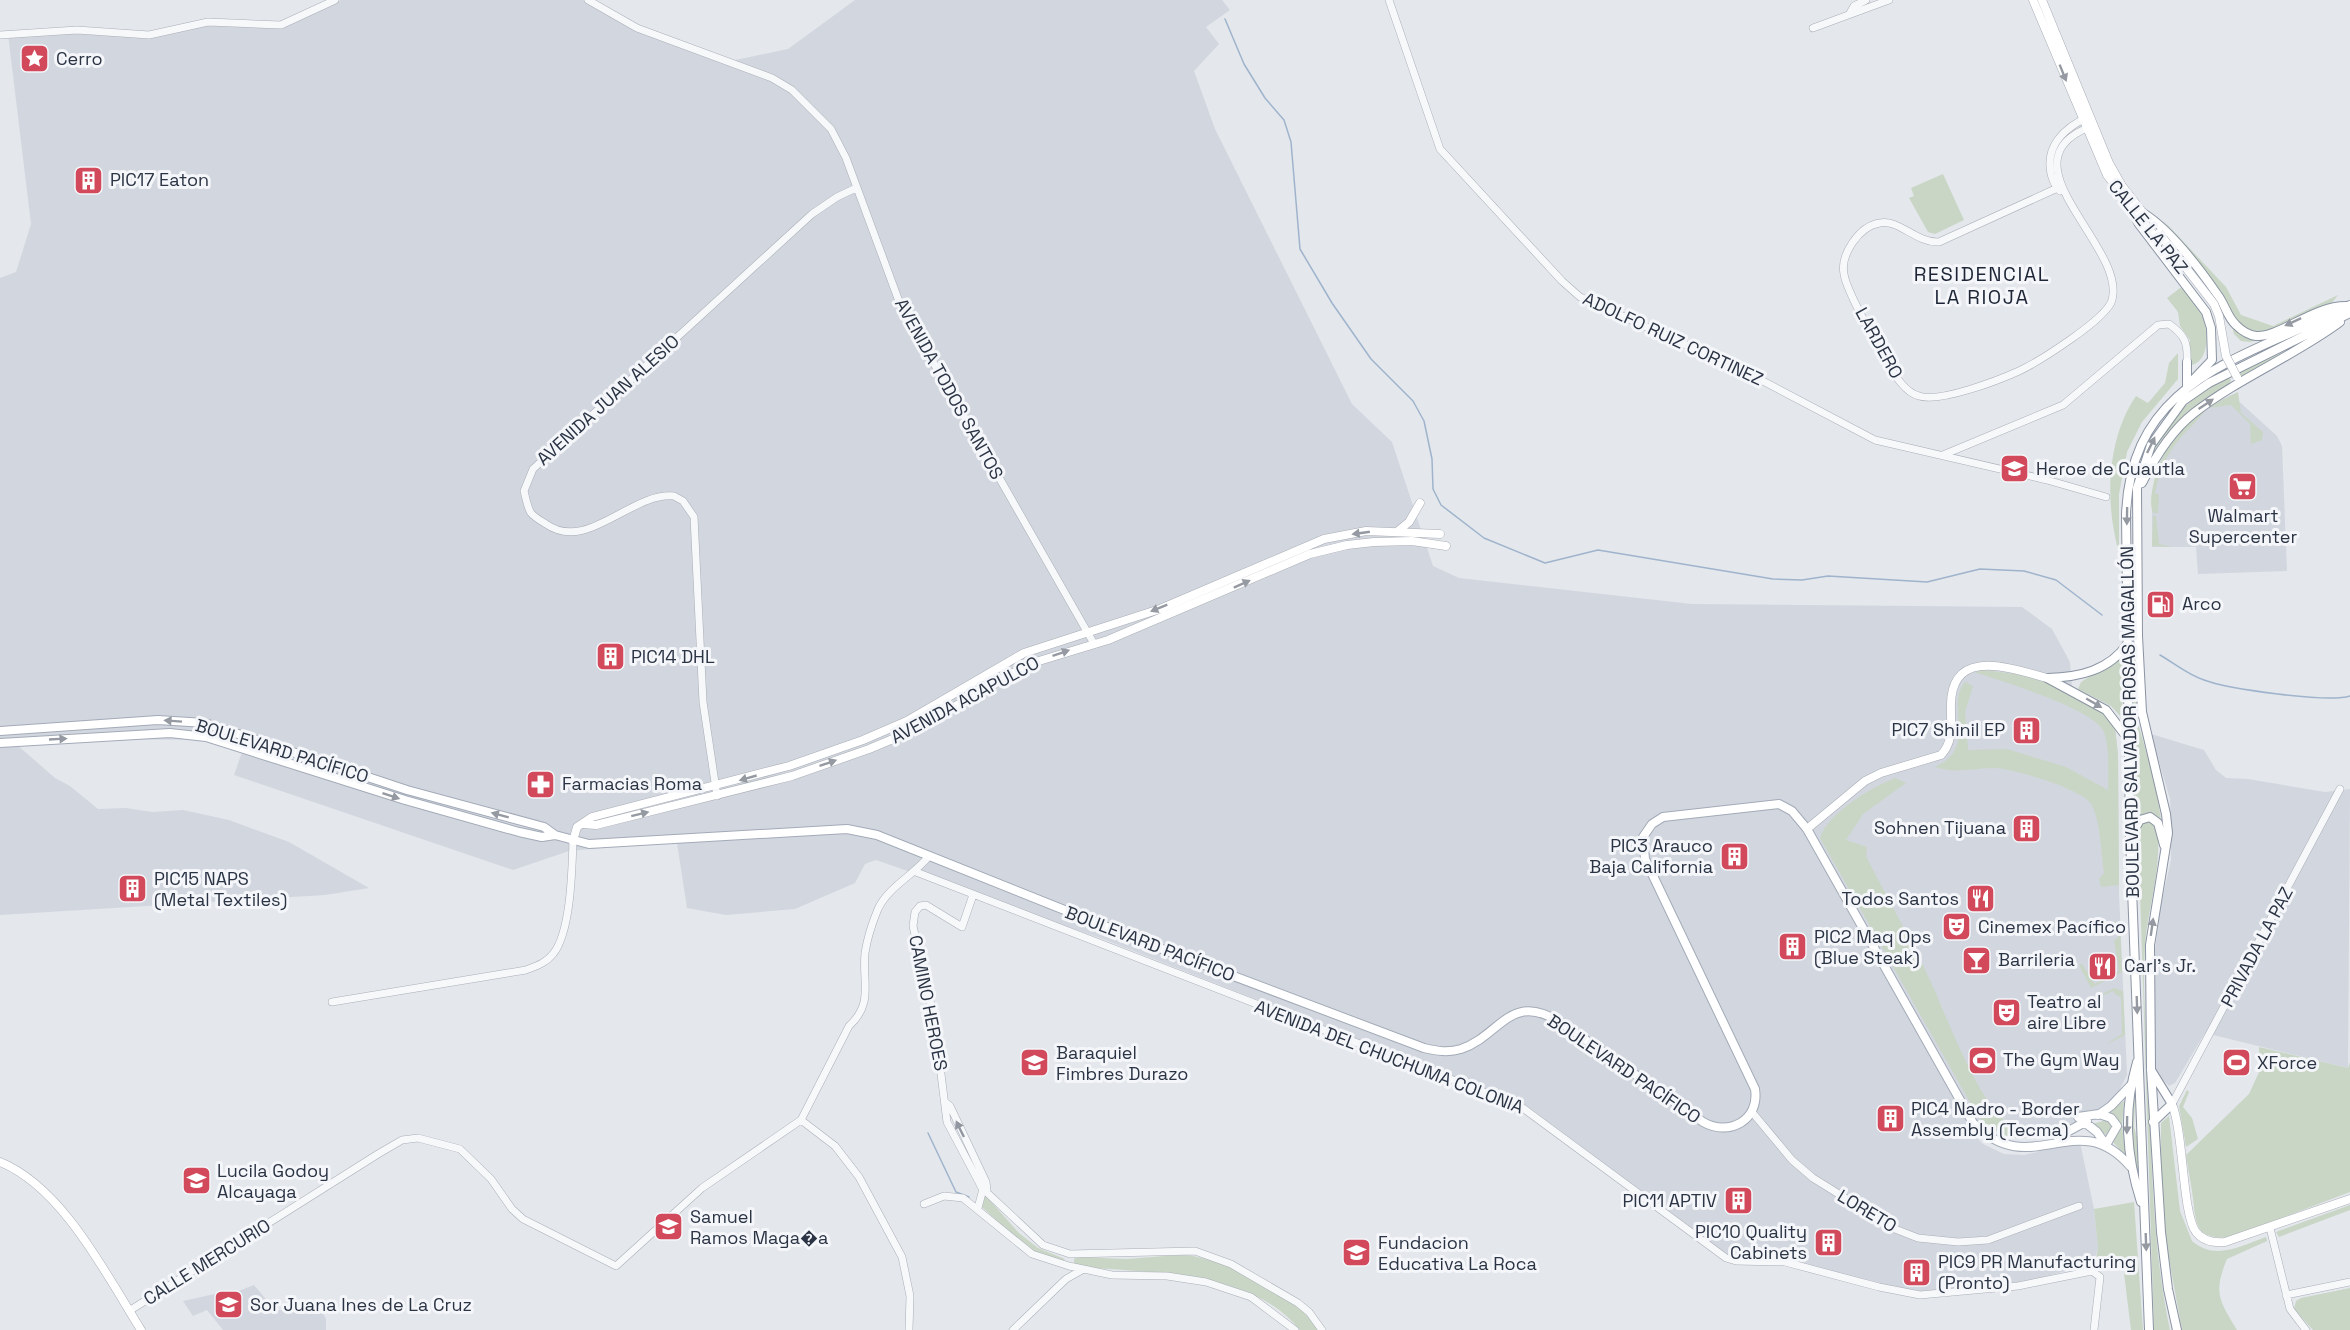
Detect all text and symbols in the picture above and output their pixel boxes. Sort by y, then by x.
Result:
place icon: Cerro [19,43,51,75]
place label: Cerro [56,47,103,70]
one-way arrow [2058,65,2068,83]
building icon: PIC17 Eaton [73,164,105,196]
place label: PIC17 Eaton [110,168,209,191]
street label: CALLE LA PAZ [2103,175,2193,278]
district label: RESIDENCIAL LA RIOJA [1914,261,2050,310]
street label: ADOLFO RUIZ CORTINEZ [1579,287,1767,390]
street label: AVENIDA TODOS SANTOS [890,294,1009,483]
street label: LARDERO [1850,303,1908,382]
one-way arrow [2284,318,2301,327]
street label: AVENIDA JUAN ALESIO [531,329,684,470]
one-way arrow [2198,399,2214,410]
one-way arrow [2147,437,2156,454]
school or university icon: Heroe de Cuautla [1999,453,2031,485]
place label: Heroe de Cuautla [2036,457,2185,480]
supermarket icon: Walmart Supercenter [2227,471,2259,503]
place label: Walmart Supercenter [2189,504,2297,548]
one-way arrow [2122,507,2131,526]
one-way arrow [1351,528,1370,537]
street label: BOULEVARD SALVADOR ROSAS MAGALLÓN [2115,546,2144,898]
one-way arrow [1234,579,1251,588]
fuel station icon: Arco [2145,588,2177,620]
place label: Arco [2182,592,2222,615]
one-way arrow [1150,604,1168,614]
building icon: PIC14 DHL [594,641,626,673]
place label: PIC14 DHL [631,645,715,668]
one-way arrow [1052,648,1070,658]
street label: AVENIDA ACAPULCO [886,651,1043,748]
one-way arrow [2086,698,2103,708]
street label: BOULEVARD PACÍFICO [193,713,372,788]
building icon: PIC7 Shinil EP [2010,714,2042,746]
one-way arrow [163,716,182,726]
place label: PIC7 Shinil EP [1892,718,2005,741]
one-way arrow [49,734,68,743]
one-way arrow [820,758,838,768]
pharmacy icon: Farmacias Roma [525,768,557,800]
place label: Farmacias Roma [562,772,702,795]
one-way arrow [739,773,757,783]
one-way arrow [382,791,400,801]
one-way arrow [631,809,650,819]
one-way arrow [491,810,509,819]
building icon: Sohnen Tijuana [2011,812,2043,844]
place label: Sohnen Tijuana [1874,816,2006,839]
place label: PIC3 Arauco Baja California [1589,834,1713,878]
building icon: PIC3 Arauco Baja California [1718,840,1750,872]
place label: PIC15 NAPS (Metal Textiles) [154,867,287,911]
building icon: PIC15 NAPS (Metal Textiles) [117,873,149,905]
restaurant icon: Todos Santos [1964,883,1996,915]
street label: PRIVADA LA PAZ [2215,883,2298,1011]
place label: Todos Santos [1842,887,1959,910]
street label: BOULEVARD PACÍFICO [1062,901,1238,987]
theatre icon: Cinemex Pacífico [1941,911,1973,943]
place label: Cinemex Pacífico [1978,915,2126,938]
one-way arrow [2148,917,2157,936]
place label: PIC2 Maq Ops (Blue Steak) [1814,925,1931,969]
building icon: PIC2 Maq Ops (Blue Steak) [1777,931,1809,963]
street label: CAMINO HEROES [904,933,953,1073]
bar icon: Barrileria [1961,944,1993,976]
place label: Barrileria [1998,948,2075,971]
restaurant icon: Carl's Jr. [2087,950,2119,982]
place label: Carl's Jr. [2124,954,2196,977]
place label: Teatro al aire Libre [2027,990,2106,1034]
street label: AVENIDA DEL CHUCHUMA COLONIA [1251,994,1527,1119]
one-way arrow [2133,995,2142,1014]
theatre icon: Teatro al aire Libre [1990,996,2022,1028]
street label: BOULEVARD PACÍFICO [1543,1009,1705,1128]
place label: Baraquiel Fimbres Durazo [1056,1041,1188,1085]
sports icon: The Gym Way [1966,1044,1998,1076]
school or university icon: Baraquiel Fimbres Durazo [1019,1047,1051,1079]
sports icon: XForce [2220,1047,2252,1079]
place label: The Gym Way [2003,1048,2119,1071]
place label: XForce [2257,1051,2317,1074]
place label: PIC4 Nadro - Border Assembly (Tecma) [1911,1097,2080,1141]
building icon: PIC4 Nadro - Border Assembly (Tecma) [1874,1103,1906,1135]
one-way arrow [2122,1116,2132,1135]
one-way arrow [955,1120,965,1137]
place label: Lucila Godoy Alcayaga [217,1159,329,1203]
school or university icon: Lucila Godoy Alcayaga [180,1165,212,1197]
street label: LORETO [1833,1184,1901,1237]
building icon: PIC11 APTIV [1722,1185,1754,1217]
place label: PIC11 APTIV [1623,1189,1717,1212]
place label: Samuel Ramos Maga�a [690,1205,828,1249]
school or university icon: Samuel Ramos Maga�a [653,1211,685,1243]
street label: CALLE MERCURIO [139,1213,275,1310]
place label: PIC10 Quality Cabinets [1695,1220,1807,1264]
building icon: PIC10 Quality Cabinets [1812,1226,1844,1258]
place label: Fundacion Educativa La Roca [1378,1231,1537,1275]
one-way arrow [2142,1232,2151,1251]
school or university icon: Fundacion Educativa La Roca [1341,1237,1373,1269]
place label: PIC9 PR Manufacturing (Pronto) [1938,1250,2136,1294]
building icon: PIC9 PR Manufacturing (Pronto) [1901,1256,1933,1288]
school or university icon: Sor Juana Ines de La Cruz [213,1289,245,1321]
place label: Sor Juana Ines de La Cruz [250,1293,472,1316]

